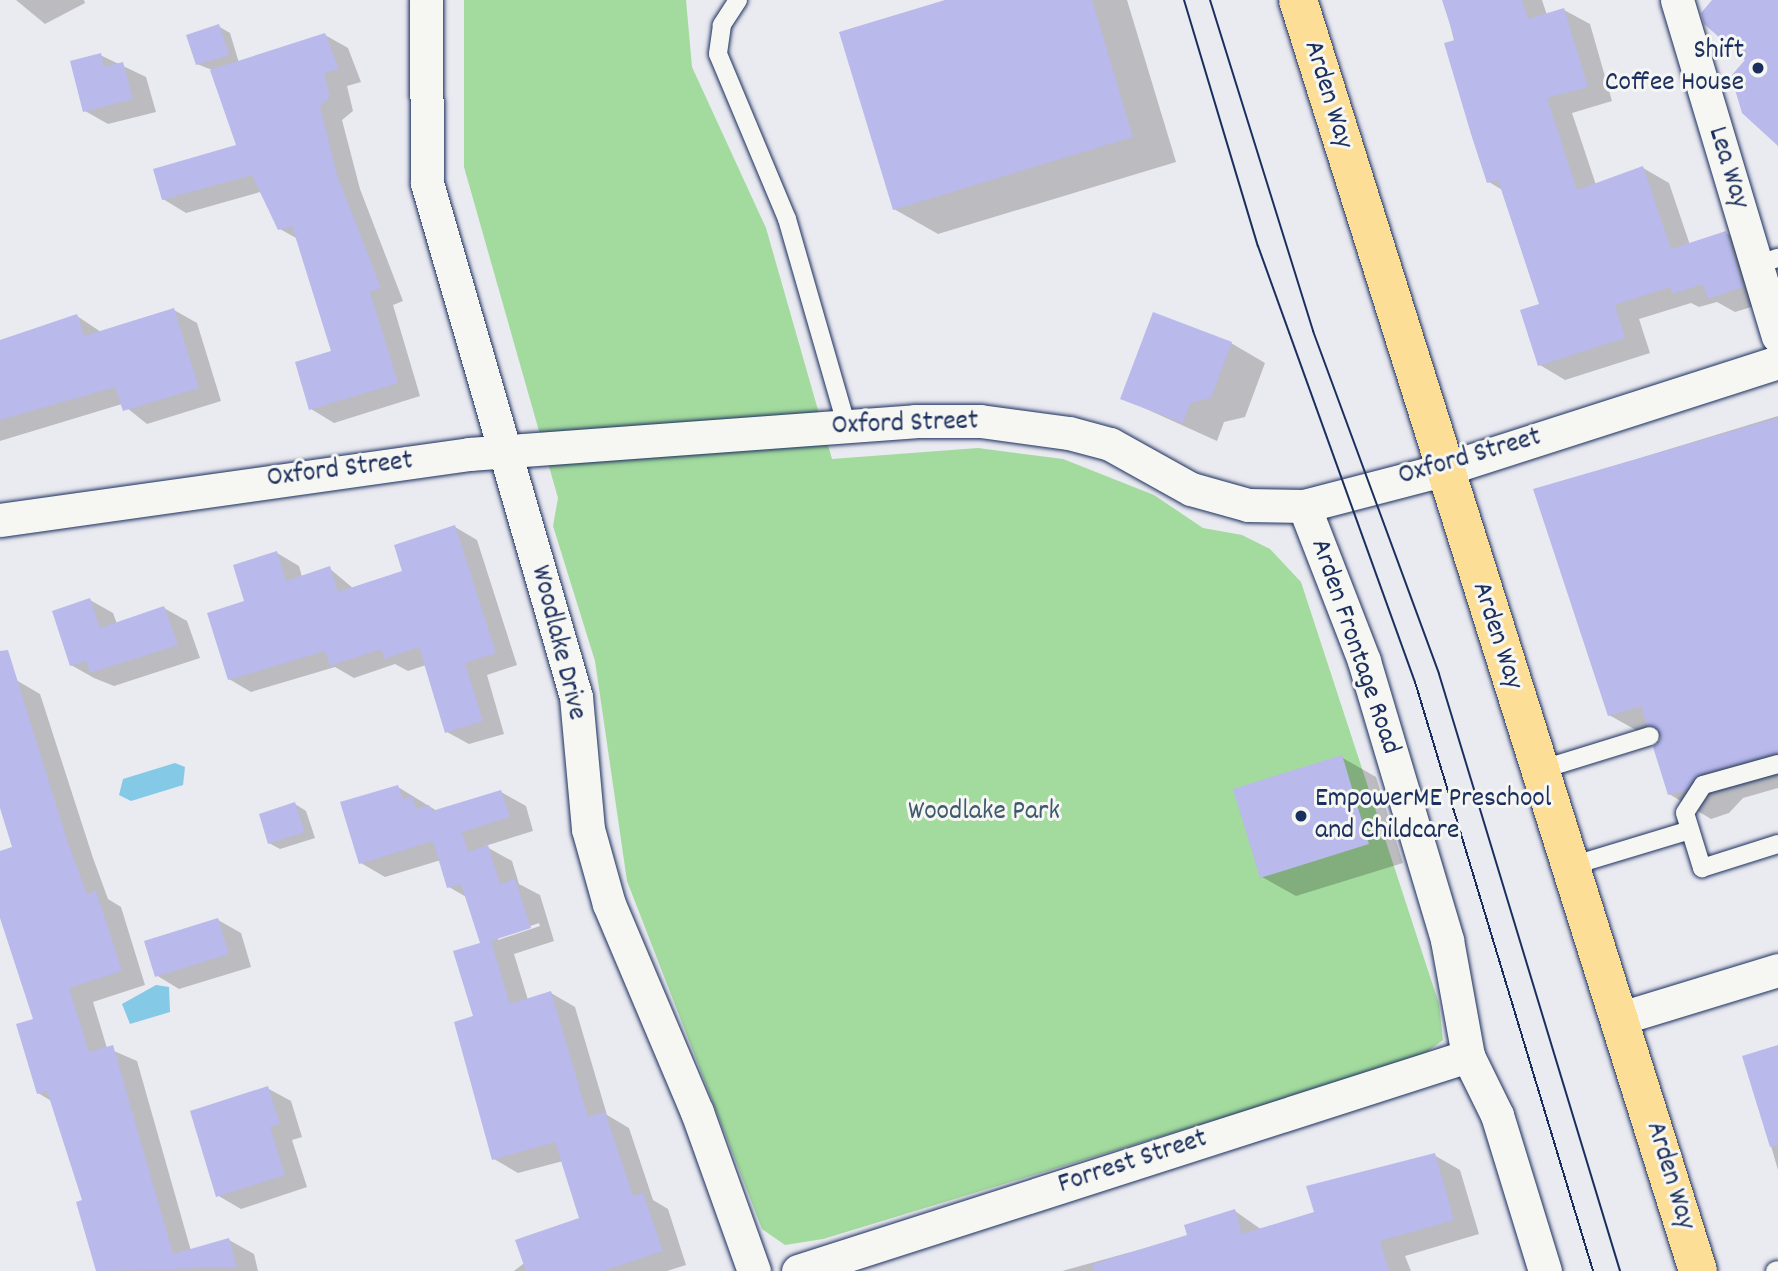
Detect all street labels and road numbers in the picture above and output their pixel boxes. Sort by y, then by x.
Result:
street label: Arden Way [1295,37,1359,153]
street label: Lea Way [1699,123,1755,213]
street label: Oxford Street [831,406,979,444]
street label: Oxford Street [1395,422,1545,494]
street label: Oxford Street [265,445,415,497]
street label: Arden Frontage Road [1301,535,1407,759]
street label: Woodlake Drive [522,562,592,724]
street label: Arden Way [1463,578,1529,694]
street label: Arden Way [1637,1118,1701,1234]
street label: Forrest Street [1054,1123,1212,1203]

